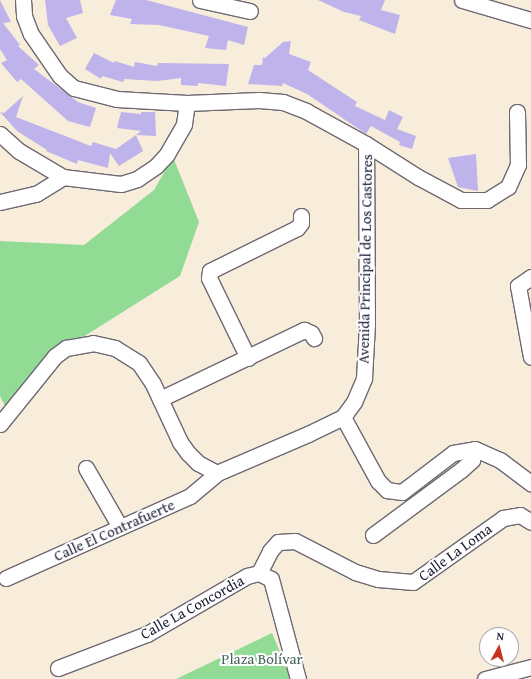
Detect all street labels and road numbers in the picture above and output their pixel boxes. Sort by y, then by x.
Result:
street label: Avenida Principal de Los Castores [354,154,376,364]
street label: Calle El Contrafuerte [51,495,177,565]
street label: Calle La Loma [415,519,495,585]
street label: Calle La Concordia [137,571,247,643]

